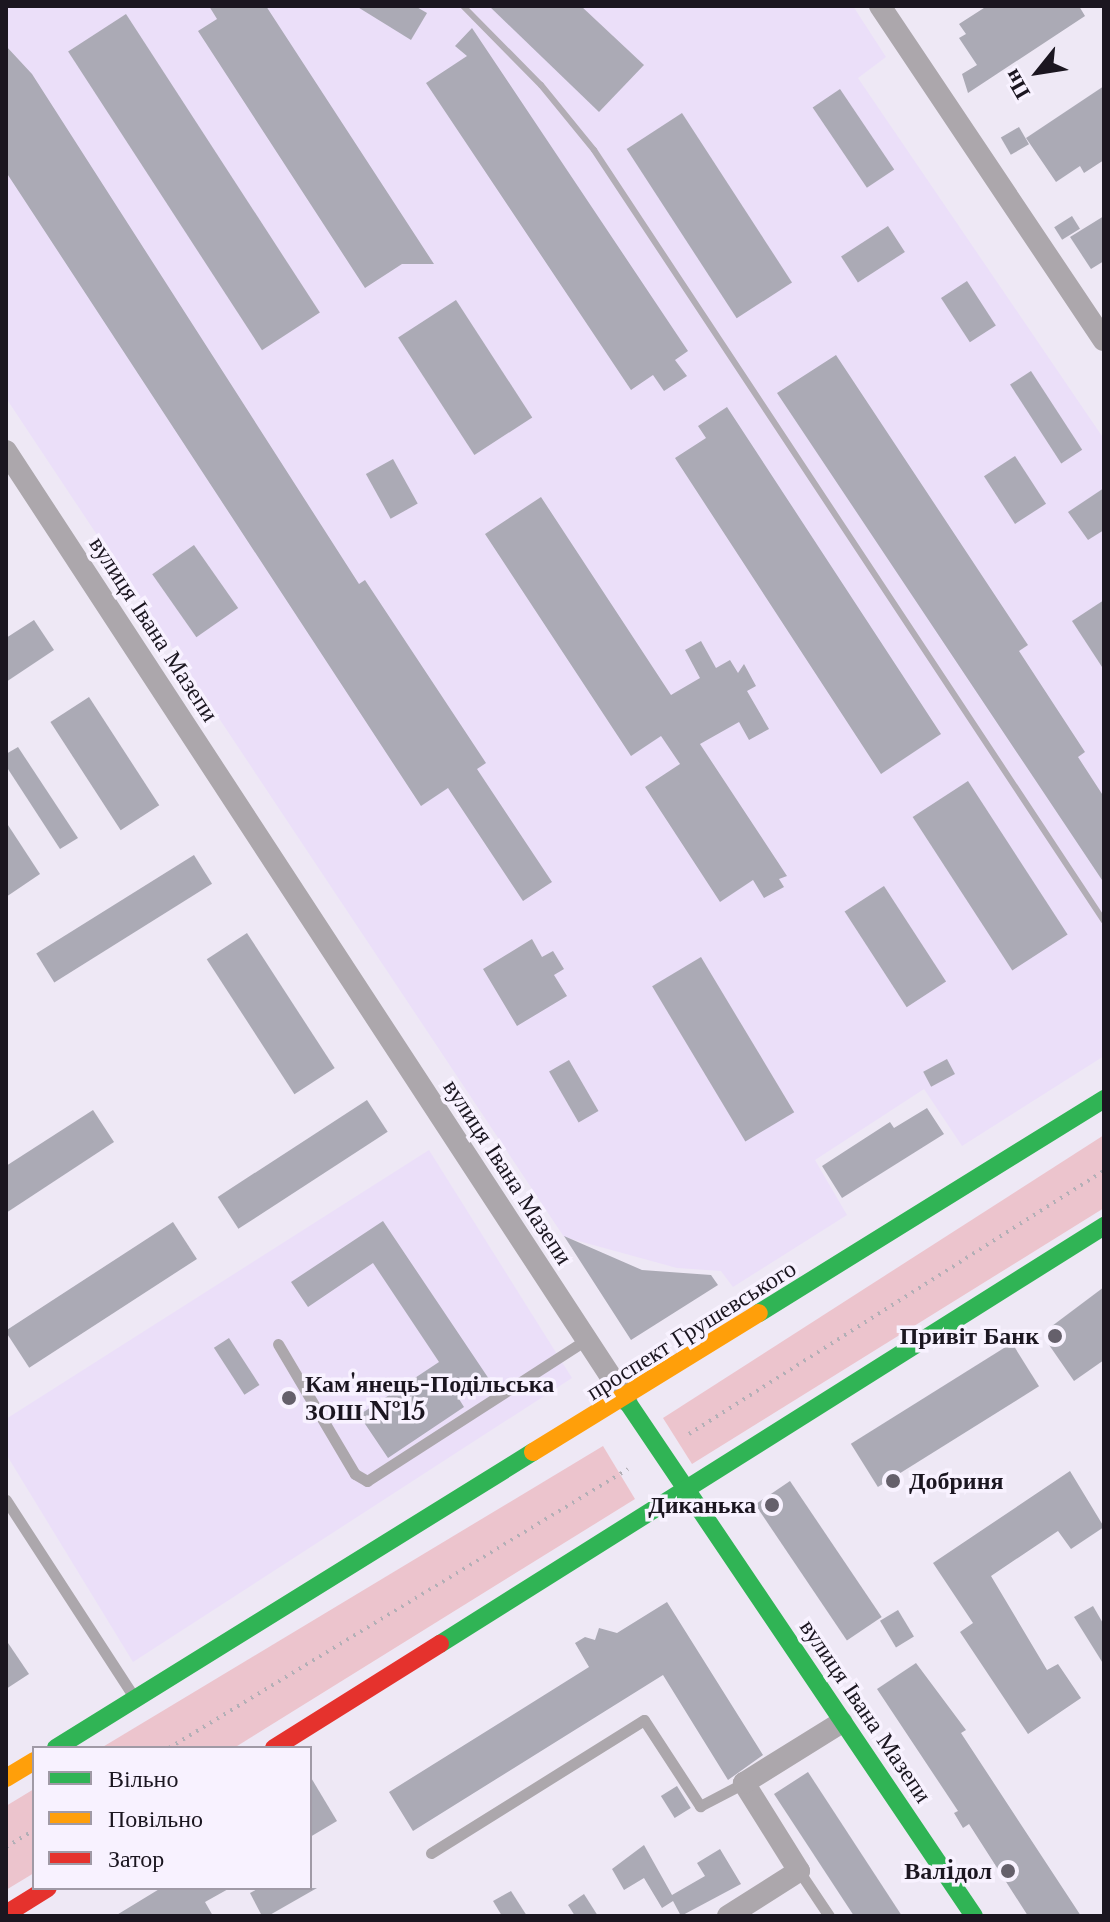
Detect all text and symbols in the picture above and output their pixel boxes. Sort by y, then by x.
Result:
north arrow [998,32,1078,112]
text: Пн [998,65,1036,104]
street label: вулиця Івана Мазепи [83,531,225,727]
street label: вулиця Івана Мазепи [437,1074,579,1270]
street label: проспект Грушевського [581,1254,801,1406]
place label: Привіт Банк [900,1322,1039,1350]
marker: Привіт Банк [1046,1327,1064,1345]
place label: Кам'янець-Подільська ЗОШ №15 [305,1370,554,1426]
marker: Кам'янець-Подільська ЗОШ №15 [280,1389,298,1407]
place label: Добриня [909,1467,1004,1495]
marker: Добриня [884,1472,902,1490]
place label: Диканька [648,1491,756,1519]
marker: Диканька [763,1496,781,1514]
street label: вулиця Івана Мазепи [794,1614,938,1808]
legend [32,1746,312,1890]
text: Вільно [108,1764,178,1793]
text: Повільно [108,1804,203,1833]
text: Затор [108,1844,164,1873]
place label: Валiдол [904,1857,992,1885]
marker: Валiдол [999,1862,1017,1880]

